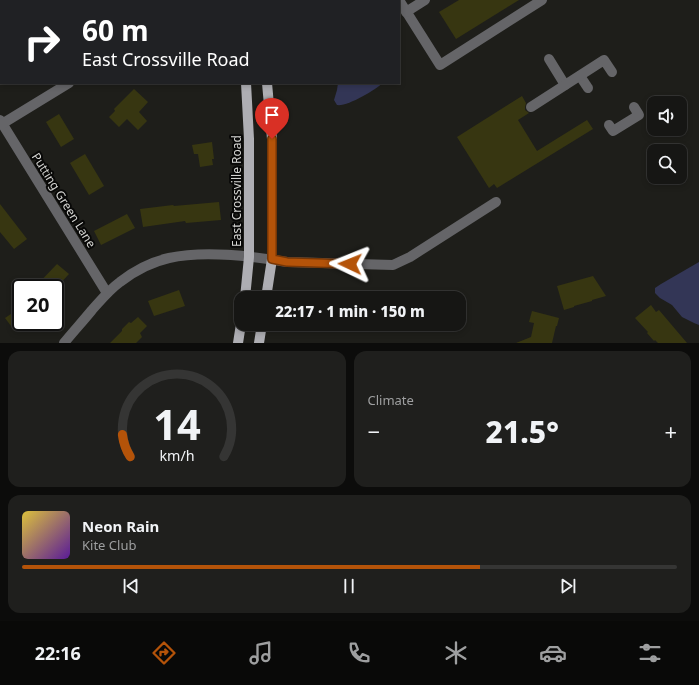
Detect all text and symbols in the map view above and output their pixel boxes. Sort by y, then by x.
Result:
text: 60 m [82,11,149,49]
icon: right [16,16,68,68]
text: East Crossville Road [82,47,250,71]
map controls [647,96,687,184]
button: sound [647,96,687,136]
pin [255,98,289,139]
icon: arrive [261,104,283,126]
street label: East Crossville Road [228,135,245,247]
button: search [647,144,687,184]
street label: Putting Green Lane [28,149,100,251]
position arrow [329,243,371,285]
speed limit sign: 20 [12,279,64,331]
text: 22:17 · 1 min · 150 m [275,301,425,321]
text: Climate [368,391,414,409]
text: 14 [153,396,201,452]
text: 21.5° [486,411,559,452]
text: − [368,416,380,446]
text: + [664,416,677,446]
text: km/h [159,446,194,465]
text: Neon Rain [82,516,159,536]
text: Kite Club [82,536,136,554]
icon: previous [120,575,142,597]
icon: pause [338,575,360,597]
icon: next [557,575,579,597]
icon: directions [150,639,178,667]
icon: music [247,639,275,667]
icon: phone [345,639,373,667]
icon: climate [442,639,470,667]
icon: car [539,639,567,667]
icon: filters [636,639,664,667]
text: 22:16 [35,641,81,665]

